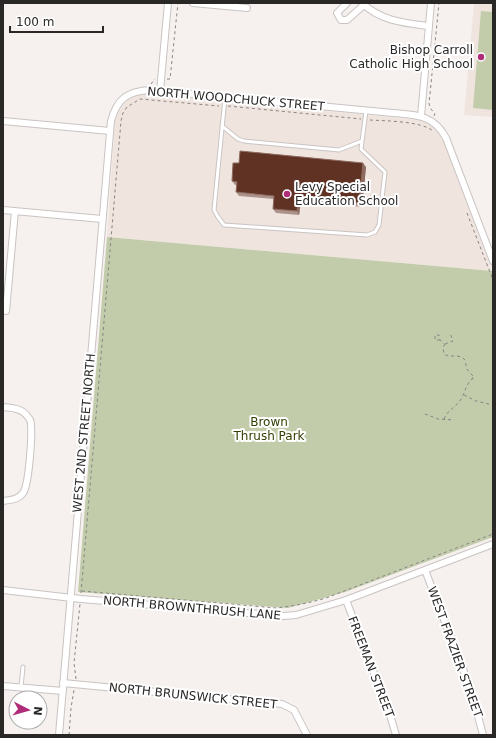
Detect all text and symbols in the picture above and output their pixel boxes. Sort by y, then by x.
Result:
scale bar [10,8,103,34]
text: 100 m [16,15,54,29]
place label: Bishop Carroll Catholic High School [349,43,473,71]
marker: Bishop Carroll Catholic High School [476,52,486,62]
street label: NORTH WOODCHUCK STREET [147,84,326,114]
place label: Levy Special Education School [295,180,398,208]
marker: Levy Special Education School [282,189,292,199]
street label: WEST 2ND STREET NORTH [70,353,98,513]
park label: Brown Thrush Park [232,415,305,443]
street label: WEST FRAZIER STREET [425,585,485,720]
street label: NORTH BROWNTHRUSH LANE [102,593,282,623]
street label: FREEMAN STREET [345,614,397,720]
street label: NORTH BRUNSWICK STREET [108,680,279,712]
north arrow [8,690,48,730]
text: N [31,706,44,716]

